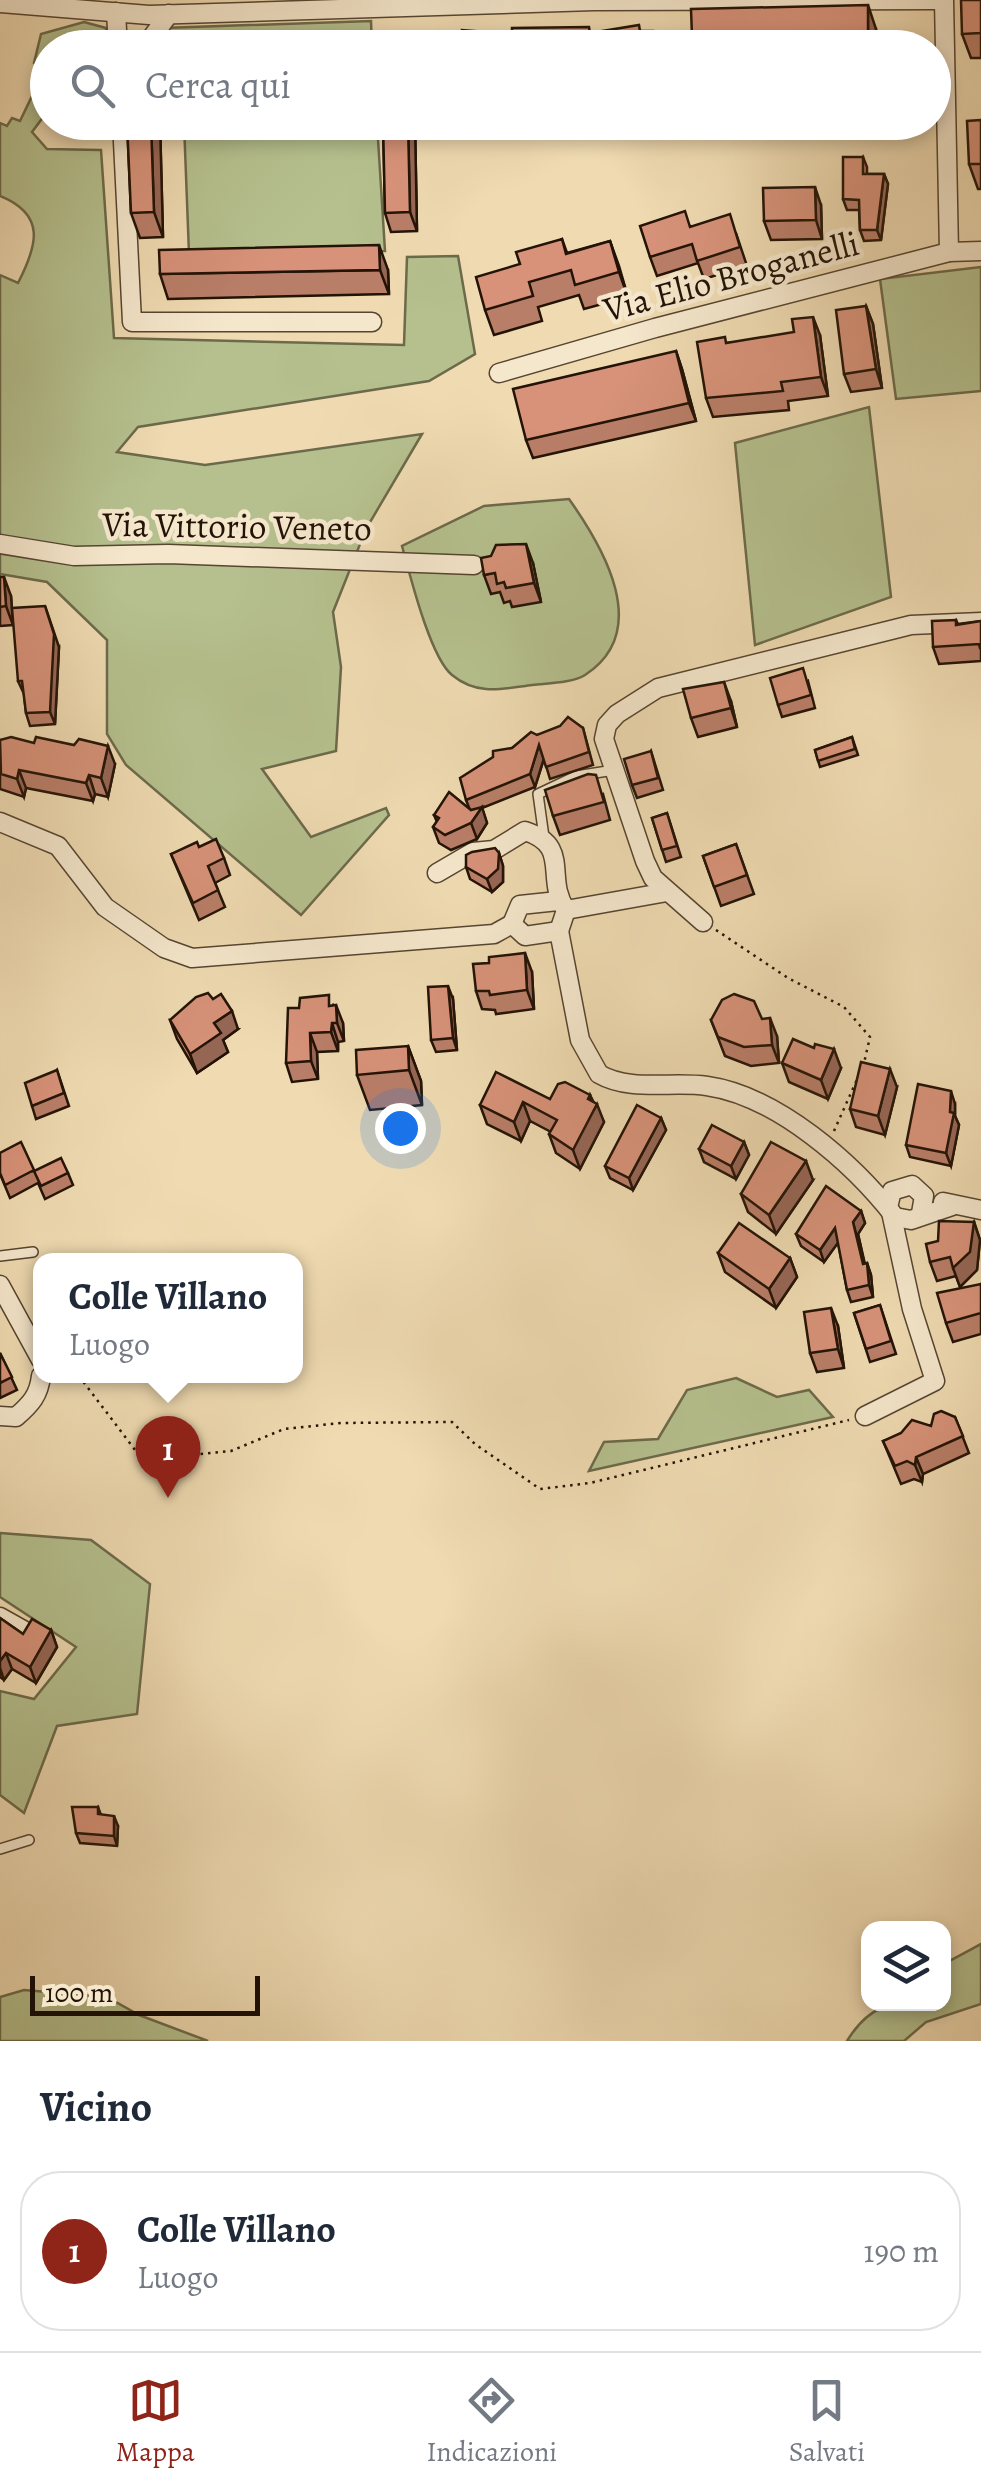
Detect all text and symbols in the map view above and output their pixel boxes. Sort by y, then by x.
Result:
search box [30,30,951,140]
icon: search [65,58,120,113]
text: Cerca qui [145,59,291,111]
street label: Via Elio Broganelli [597,219,864,333]
street label: Via Vittorio Veneto [101,500,372,552]
your location [375,1103,426,1154]
popup [33,1253,303,1383]
text: Colle Villano [69,1270,267,1322]
text: Luogo [69,1322,150,1366]
pin: 1 [136,1416,200,1498]
map controls [861,1921,951,2011]
button: layers [861,1921,951,2011]
scale bar [30,1971,260,2016]
text: 100 m [45,1974,113,2012]
text: Vicino [40,2078,152,2135]
text: Colle Villano [137,2203,336,2255]
text: 1 [69,2229,80,2273]
text: 190 m [863,2229,939,2273]
text: Luogo [137,2255,218,2299]
tab: Mappa [116,2373,195,2471]
tab: Indicazioni [427,2373,557,2471]
tab: Salvati [789,2373,865,2471]

